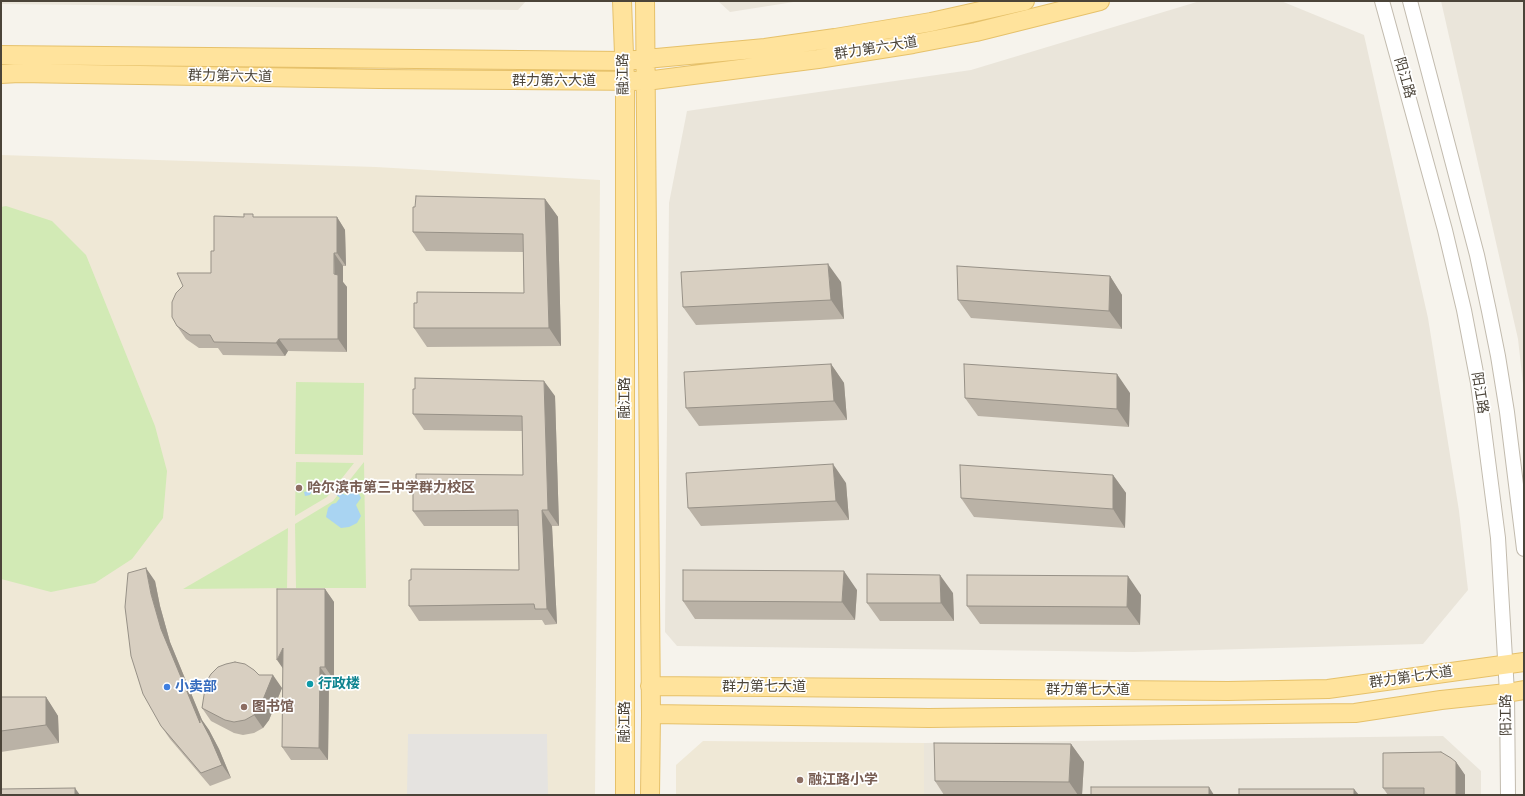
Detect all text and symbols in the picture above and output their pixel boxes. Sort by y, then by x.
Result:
street label: 群力第六大道 [833,34,919,64]
street label: 融江路 [615,53,633,95]
street label: 阳江路 [1390,55,1418,101]
street label: 群力第六大道 [188,68,272,86]
street label: 群力第六大道 [512,73,596,89]
street label: 阳江路 [1467,371,1491,415]
street label: 融江路 [617,377,633,419]
place label: 哈尔滨市第三中学群力校区 [307,480,475,496]
marker: 哈尔滨市第三中学群力校区 [294,483,304,493]
street label: 群力第七大道 [1368,664,1454,692]
place label: 行政楼 [318,676,360,692]
place label: 小卖部 [175,679,217,695]
marker: 行政楼 [305,679,315,689]
street label: 群力第七大道 [722,679,806,695]
marker: 小卖部 [162,682,172,692]
street label: 群力第七大道 [1046,682,1130,698]
street label: 阳江路 [1498,694,1516,736]
place label: 图书馆 [252,699,294,715]
street label: 融江路 [617,701,633,743]
marker: 图书馆 [239,702,249,712]
place label: 融江路小学 [808,772,878,788]
marker: 融江路小学 [795,775,805,785]

